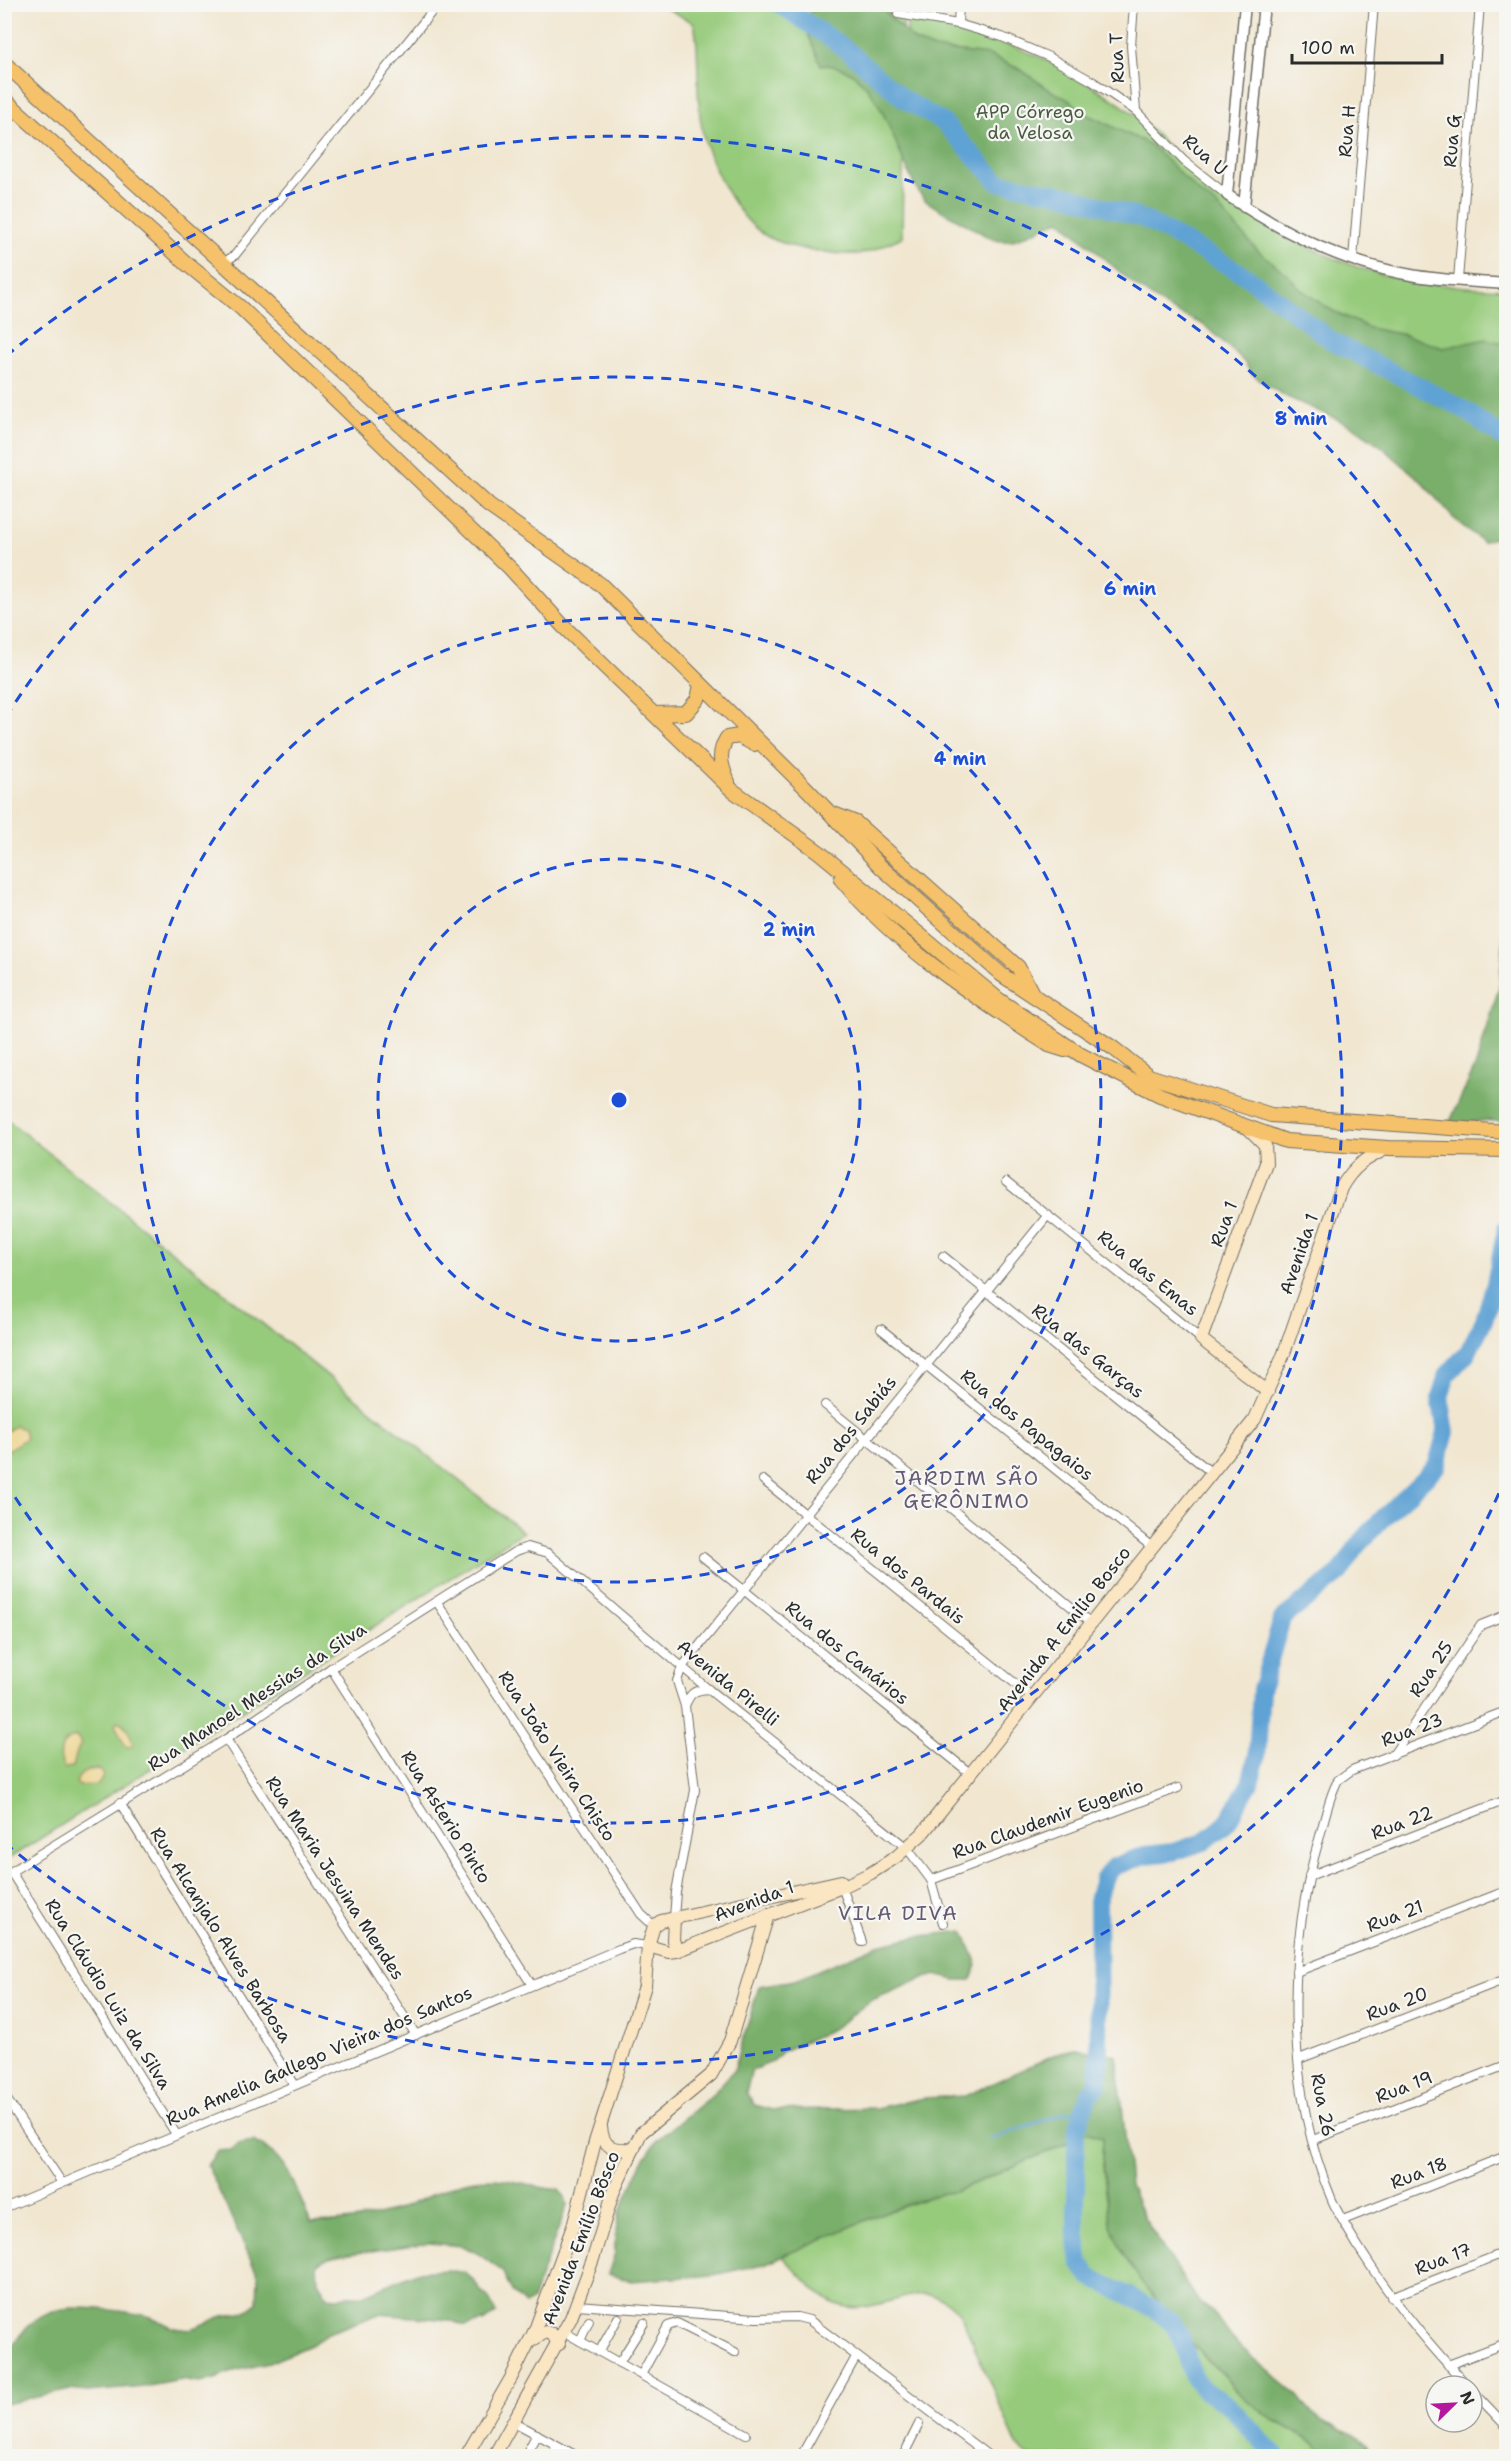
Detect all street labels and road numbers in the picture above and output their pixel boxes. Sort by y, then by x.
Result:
street label: Rua T [1104,32,1130,84]
street label: Rua H [1333,104,1361,158]
street label: Rua G [1438,113,1466,169]
street label: Rua U [1178,129,1232,181]
street label: Rua 1 [1205,1198,1243,1250]
street label: Avenida 1 [1274,1210,1324,1298]
street label: Rua das Emas [1092,1225,1204,1321]
street label: Rua das Garças [1027,1298,1149,1404]
street label: Rua dos Papagaios [955,1364,1099,1486]
street label: Rua dos Sabiás [800,1371,902,1489]
street label: Rua dos Pardais [846,1522,970,1630]
street label: Avenida A Emilio Bosco [992,1541,1136,1717]
street label: Rua dos Canários [780,1596,914,1710]
street label: Rua Manoel Messias da Silva [143,1617,371,1777]
street label: Avenida Pirelli [672,1634,784,1732]
street label: Rua 25 [1403,1636,1459,1702]
street label: Rua João Vieira Chisto [493,1666,621,1846]
street label: Rua 23 [1378,1707,1446,1753]
street label: Rua Asterio Pinto [395,1746,497,1888]
street label: Rua Maria Jesuina Mendes [260,1771,410,1985]
street label: Rua Claudemir Eugenio [949,1773,1147,1865]
street label: Rua 22 [1368,1800,1436,1846]
street label: Rua Alcanjalo Alves Barbosa [145,1823,297,2047]
street label: Avenida 1 [710,1875,798,1927]
street label: Rua Cláudio Luiz da Silva [39,1894,177,2094]
street label: Rua 21 [1363,1894,1427,1938]
street label: Rua Amelia Gallego Vieira dos Santos [162,1980,476,2132]
street label: Rua 20 [1363,1981,1431,2027]
street label: Rua 19 [1372,2065,1436,2109]
street label: Rua 26 [1305,2071,1341,2139]
street label: Avenida Emílio Bôsco [537,2147,625,2329]
street label: Rua 18 [1387,2151,1451,2195]
street label: Rua 17 [1411,2237,1475,2281]

